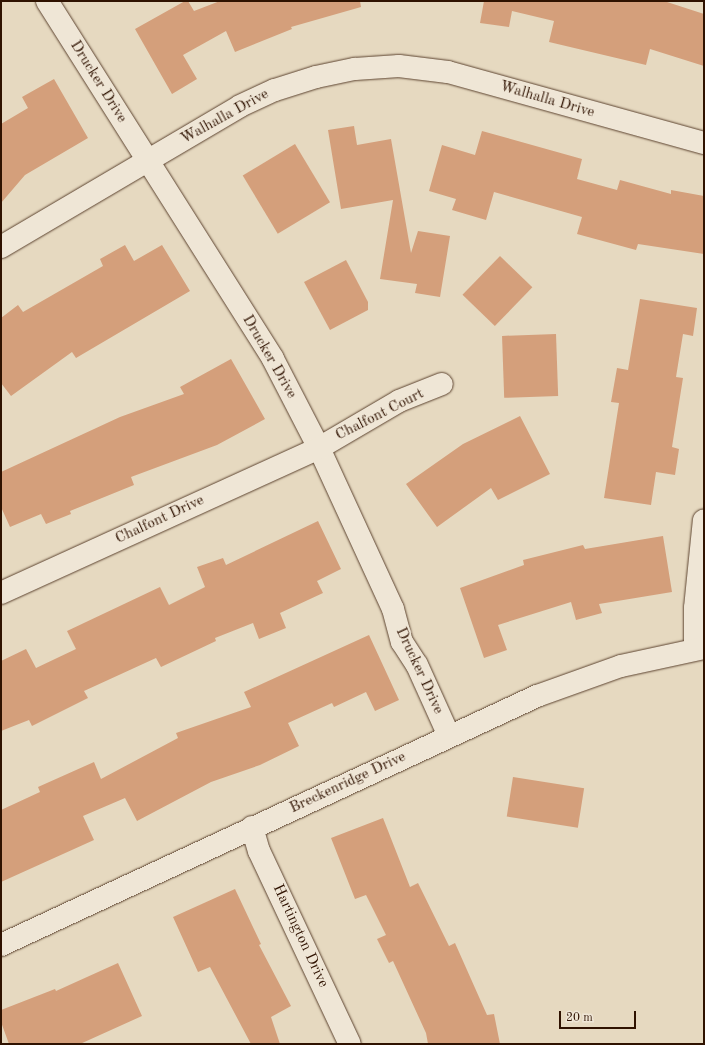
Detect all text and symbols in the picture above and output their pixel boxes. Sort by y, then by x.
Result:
street label: Drucker Drive [66,38,130,126]
street label: Walhalla Drive [498,78,596,122]
street label: Walhalla Drive [178,85,272,149]
street label: Drucker Drive [238,312,300,402]
street label: Chalfont Court [333,385,427,445]
street label: Chalfont Drive [113,492,207,548]
street label: Drucker Drive [391,625,447,717]
street label: Breckenridge Drive [287,748,409,818]
street label: Hartington Drive [268,881,332,991]
scale bar [561,1003,638,1029]
text: 20 m [566,1012,593,1024]

